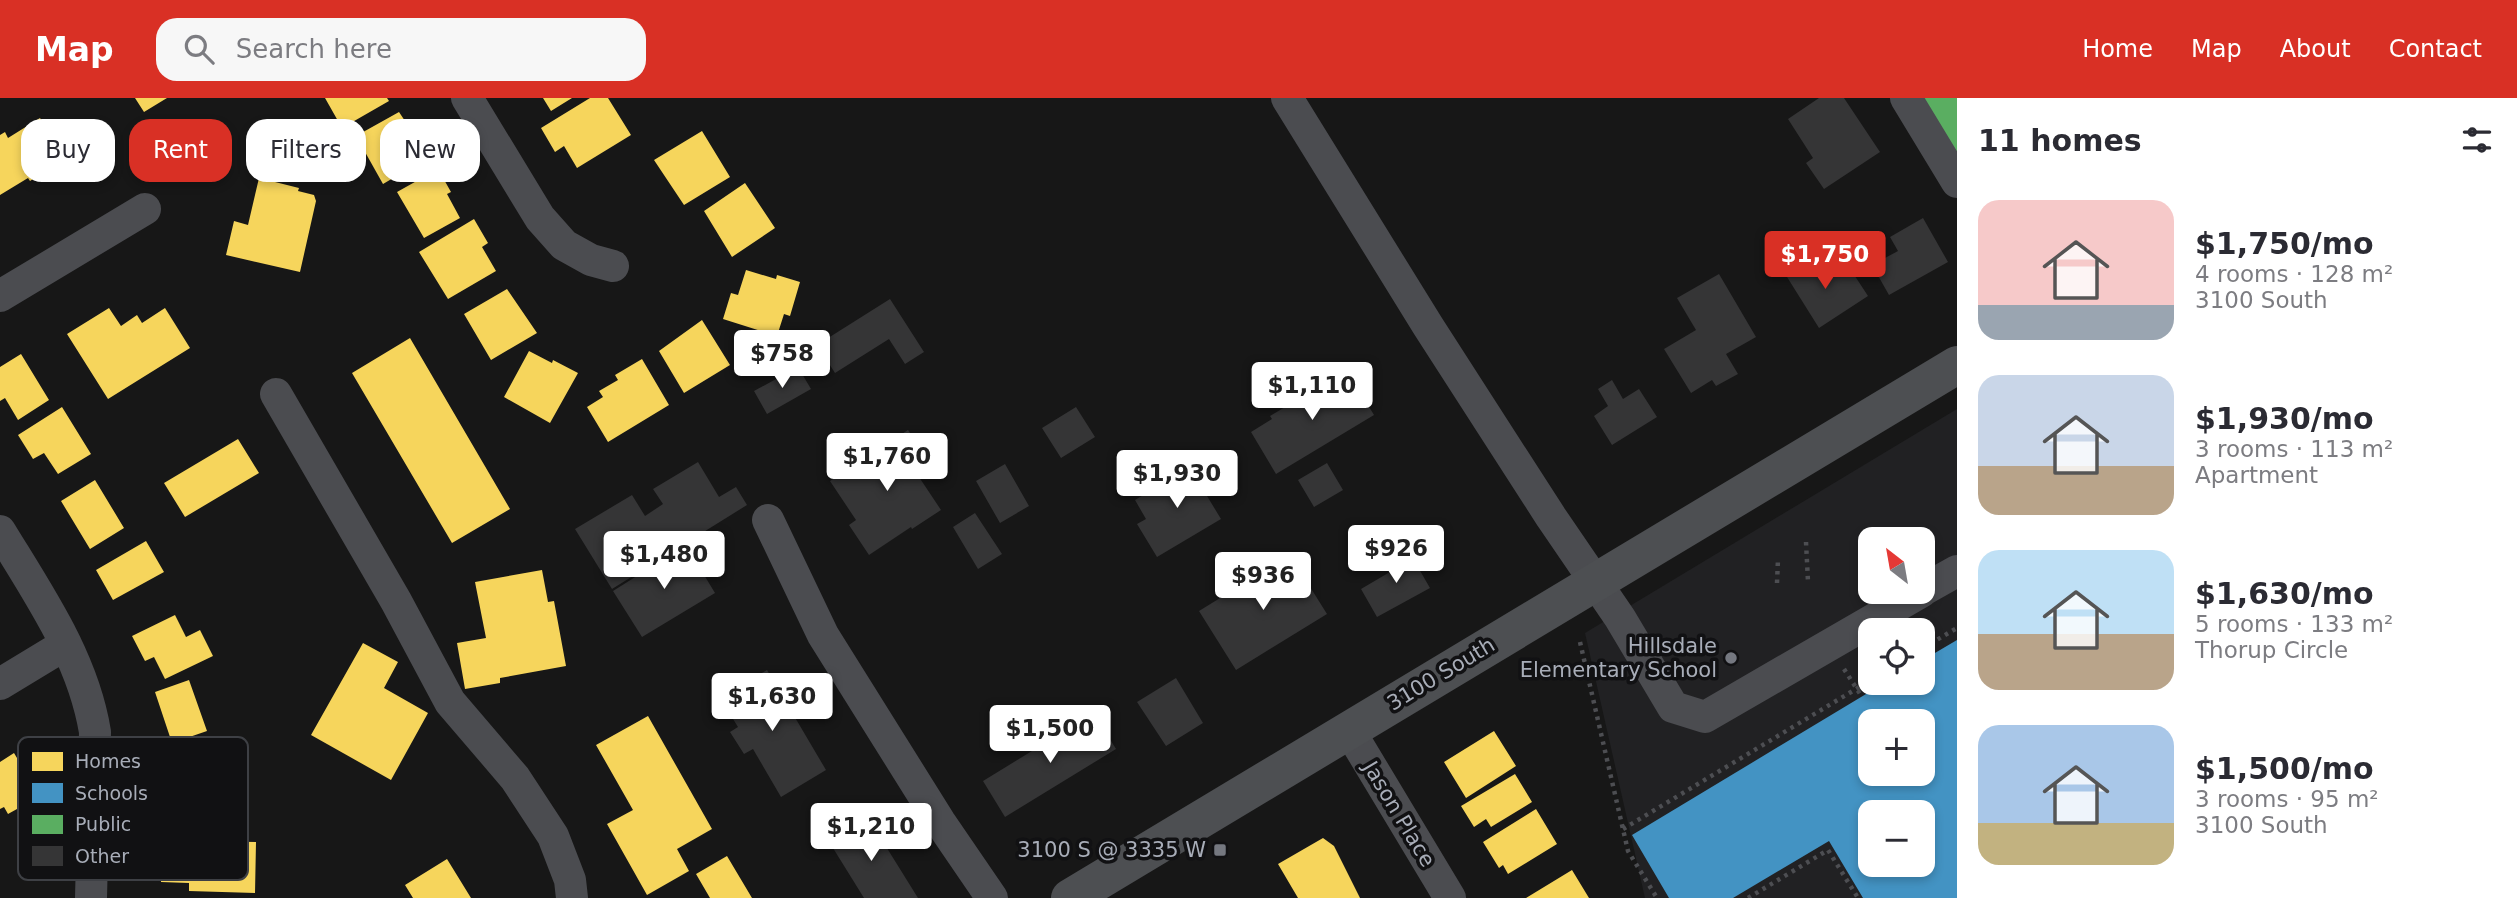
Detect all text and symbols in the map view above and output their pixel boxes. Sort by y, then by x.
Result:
search box [156,18,646,81]
text: Map [35,30,114,69]
icon: search [180,30,218,68]
text: Search here [236,34,392,64]
text: Home [2082,35,2153,63]
text: Map [2191,35,2242,63]
text: About [2280,35,2351,63]
text: Contact [2389,35,2482,63]
chip: Buy [21,119,115,182]
chip: Rent [129,119,232,182]
chip: Filters [246,119,366,182]
chip: New [380,119,480,182]
icon: filters [2458,121,2496,159]
text: 11 homes [1978,123,2142,158]
text: $1,750/mo [2195,226,2374,261]
icon: home [2034,228,2118,312]
pin: $1,750 [1768,232,1882,291]
text: $1,750 [1781,241,1869,267]
text: 4 rooms · 128 m² [2195,261,2393,287]
text: 3100 South [2195,287,2328,313]
pin: $758 [741,330,823,390]
text: $758 [750,340,814,366]
pin: $1,110 [1255,362,1369,422]
text: $1,110 [1268,372,1356,398]
text: $1,930/mo [2195,401,2374,436]
icon: home [2034,403,2118,487]
pin: $1,760 [830,434,944,493]
text: 3 rooms · 113 m² [2195,436,2393,462]
text: $1,760 [843,443,931,469]
pin: $1,930 [1120,450,1234,510]
text: $1,930 [1133,460,1221,486]
text: Apartment [2195,462,2318,488]
pin: $926 [1355,526,1437,585]
north arrow [1858,527,1936,604]
map controls [1858,527,1935,877]
pin: $1,480 [607,532,721,591]
text: $926 [1364,535,1428,561]
text: $1,480 [620,541,708,567]
pin: $936 [1222,552,1304,612]
text: $936 [1231,562,1295,588]
text: $1,630/mo [2195,576,2374,611]
icon: home [2034,578,2118,662]
text: 5 rooms · 133 m² [2195,611,2393,637]
button: locate [1858,618,1935,695]
street label: 3100 South [1383,633,1499,715]
place label: Hillsdale Elementary School [1520,634,1717,682]
text: Thorup Circle [2195,637,2348,663]
marker: Hillsdale Elementary School [1723,650,1739,666]
pin: $1,630 [715,674,829,733]
text: $1,630 [728,683,816,709]
pin: $1,500 [993,706,1107,765]
button: + [1858,709,1935,786]
text: $1,500 [1006,715,1094,741]
legend [18,737,248,880]
text: Homes [75,750,141,772]
text: $1,500/mo [2195,751,2374,786]
icon: home [2034,753,2118,837]
street label: Jason Place [1357,755,1440,871]
text: Schools [75,782,148,804]
text: 3 rooms · 95 m² [2195,786,2379,812]
button: − [1858,800,1935,877]
pin: $1,210 [814,804,928,863]
text: 3100 South [2195,812,2328,838]
text: Public [75,813,131,835]
text: $1,210 [827,813,915,839]
place label: 3100 S @ 3335 W [1017,838,1206,862]
marker: 3100 S @ 3335 W [1212,842,1228,858]
text: Other [75,845,129,867]

